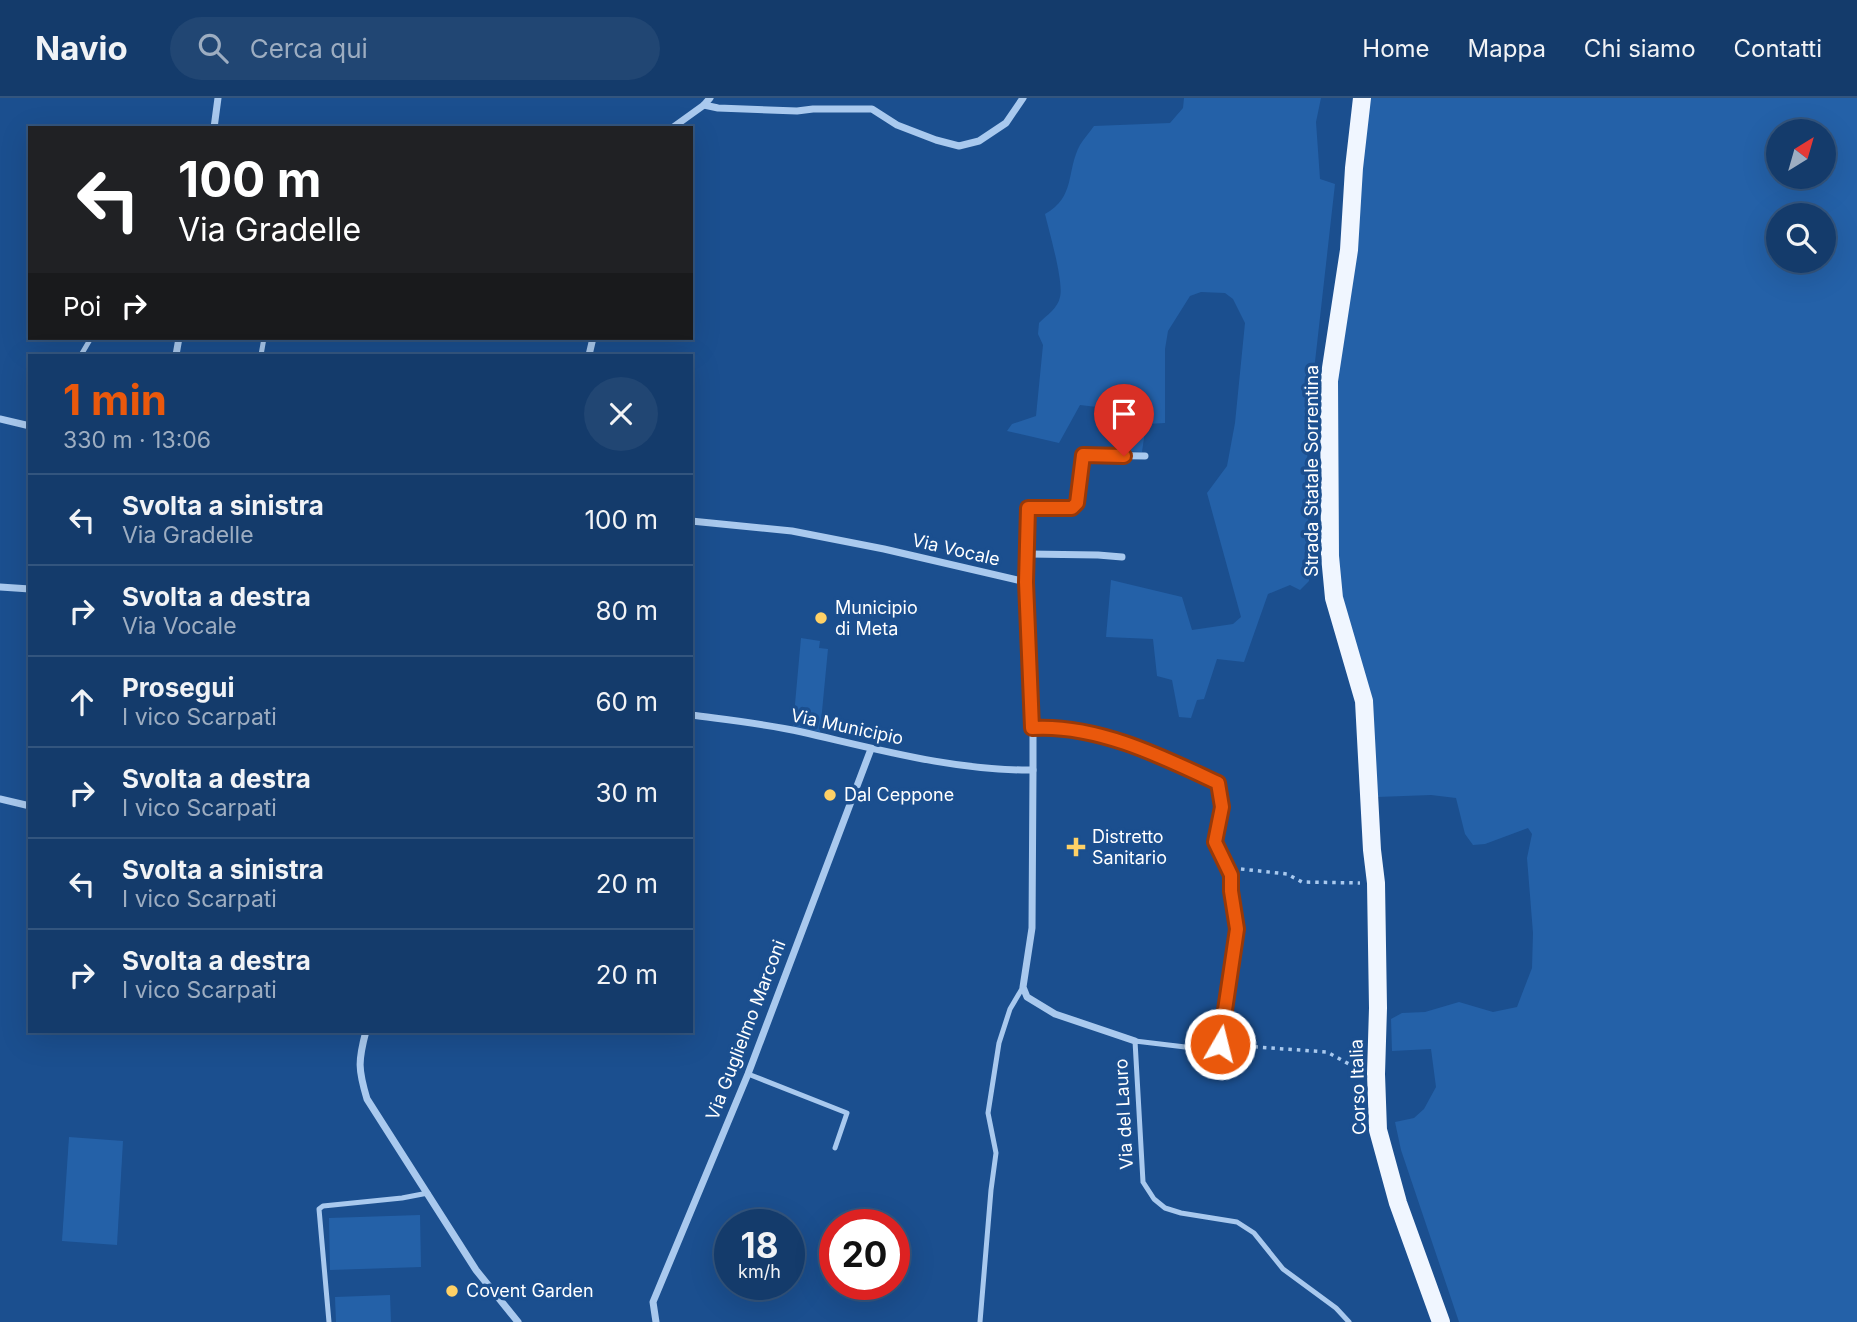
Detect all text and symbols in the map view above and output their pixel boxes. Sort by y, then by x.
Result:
search box [170,17,660,80]
text: Navio [35,28,128,68]
icon: search [194,29,232,67]
text: Cerca qui [250,33,368,64]
text: Home [1362,34,1430,63]
text: Mappa [1468,34,1546,63]
text: Chi siamo [1584,34,1696,63]
text: Contatti [1734,34,1822,63]
north arrow [1766,119,1836,189]
map controls [1766,119,1836,273]
text: 100 m [178,150,322,209]
icon: left [63,154,154,245]
button: search [1766,203,1836,273]
text: Via Gradelle [178,210,361,249]
icon: right [115,287,153,325]
text: Poi [63,291,101,322]
street label: Strada Statale Sorrentina [1301,365,1322,577]
text: 1 min [63,374,167,425]
button: close [584,377,658,451]
pin [1094,384,1154,456]
icon: arrive [1105,395,1143,433]
text: 330 m · 13:06 [63,426,211,454]
text: Svolta a sinistra [122,490,324,521]
icon: left [63,501,101,539]
text: 100 m [585,504,658,535]
text: Via Gradelle [122,521,254,549]
street label: Via Vocale [910,529,1002,570]
text: Svolta a destra [122,581,311,612]
icon: right [63,592,101,630]
text: 80 m [595,595,658,626]
place label: Municipio di Meta [835,597,918,639]
marker: Municipio di Meta [813,610,829,626]
text: Via Vocale [122,612,237,640]
text: Prosegui [122,672,234,703]
icon: ahead [63,683,101,721]
text: 60 m [595,686,658,717]
text: I vico Scarpati [122,703,277,731]
street label: Via Municipio [789,704,905,749]
text: Svolta a destra [122,763,311,794]
icon: right [63,774,101,812]
text: 30 m [595,777,658,808]
place label: Dal Ceppone [844,784,954,805]
marker: Dal Ceppone [822,787,838,803]
text: I vico Scarpati [122,794,277,822]
place label: Distretto Sanitario [1092,826,1167,868]
marker: Distretto Sanitario [1066,837,1086,857]
text: Svolta a sinistra [122,854,324,885]
icon: left [63,865,101,903]
text: 20 m [596,868,658,899]
text: I vico Scarpati [122,885,277,913]
street label: Via Guglielmo Marconi [701,937,790,1123]
text: Svolta a destra [122,945,311,976]
icon: right [63,956,101,994]
text: 20 m [596,959,658,990]
text: I vico Scarpati [122,976,277,1004]
position arrow [1183,1007,1257,1081]
street label: Corso Italia [1345,1039,1370,1135]
street label: Via del Lauro [1110,1058,1137,1170]
speed limit sign: 20 [819,1209,910,1300]
text: 18 [741,1224,778,1266]
text: km/h [738,1261,781,1282]
place label: Covent Garden [466,1280,594,1301]
marker: Covent Garden [444,1283,460,1299]

